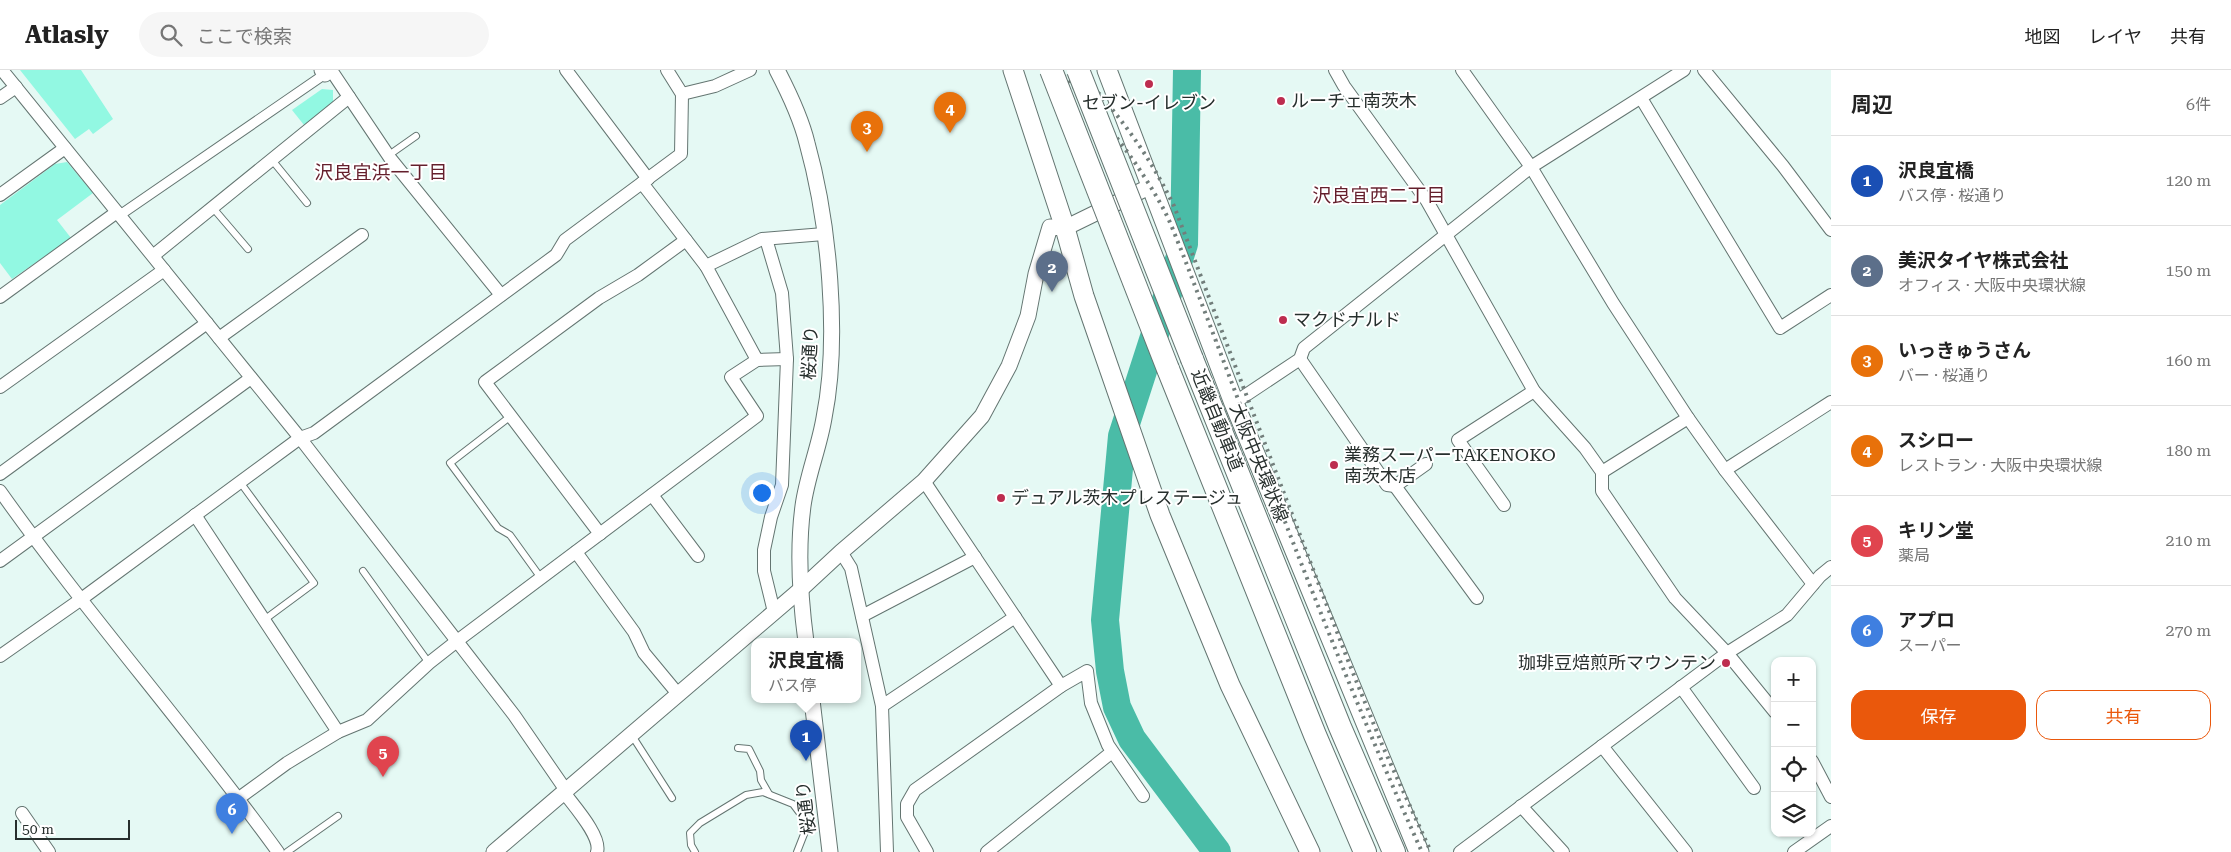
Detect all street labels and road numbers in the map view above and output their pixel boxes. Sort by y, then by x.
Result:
street label: 桜通り [798,325,821,380]
street label: 近畿自動車道 [1187,366,1247,474]
street label: 大阪中央環状線 [1226,400,1293,525]
street label: 桜通り [792,780,819,836]

